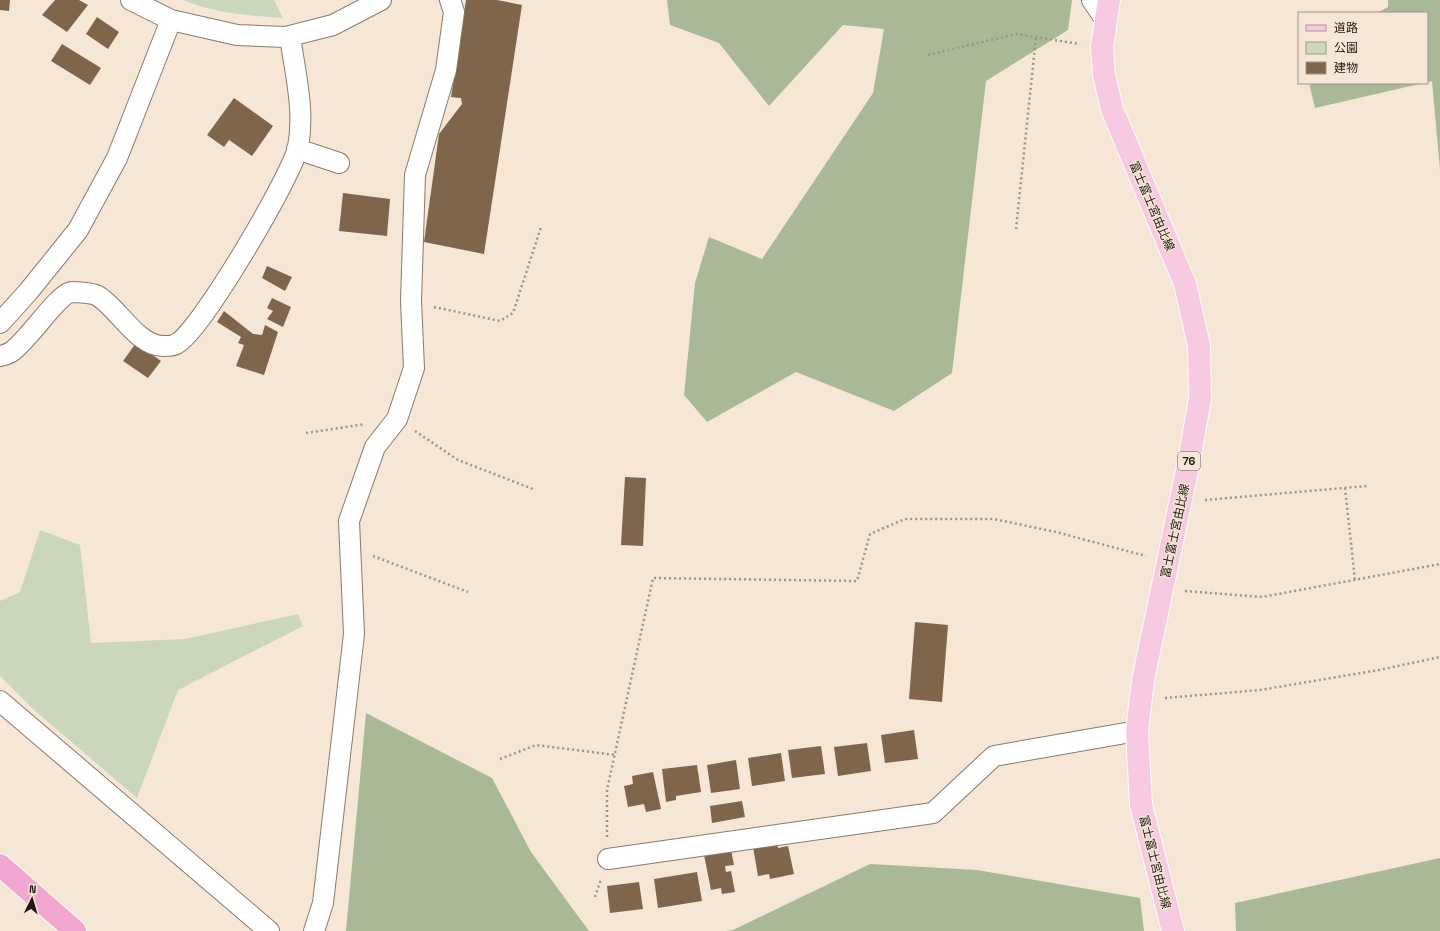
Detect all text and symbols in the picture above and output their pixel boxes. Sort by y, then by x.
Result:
legend [1298,12,1428,84]
text: 道路 [1334,20,1358,36]
text: 公園 [1334,40,1358,56]
text: 建物 [1334,60,1358,76]
street label: 富士富士宮由比線 [1126,159,1178,253]
road number: 76 [1178,452,1200,470]
street label: 富士富士宮由比線 [1157,482,1193,580]
street label: 富士富士宮由比線 [1136,813,1174,911]
north arrow [12,879,52,919]
text: N [29,882,37,896]

